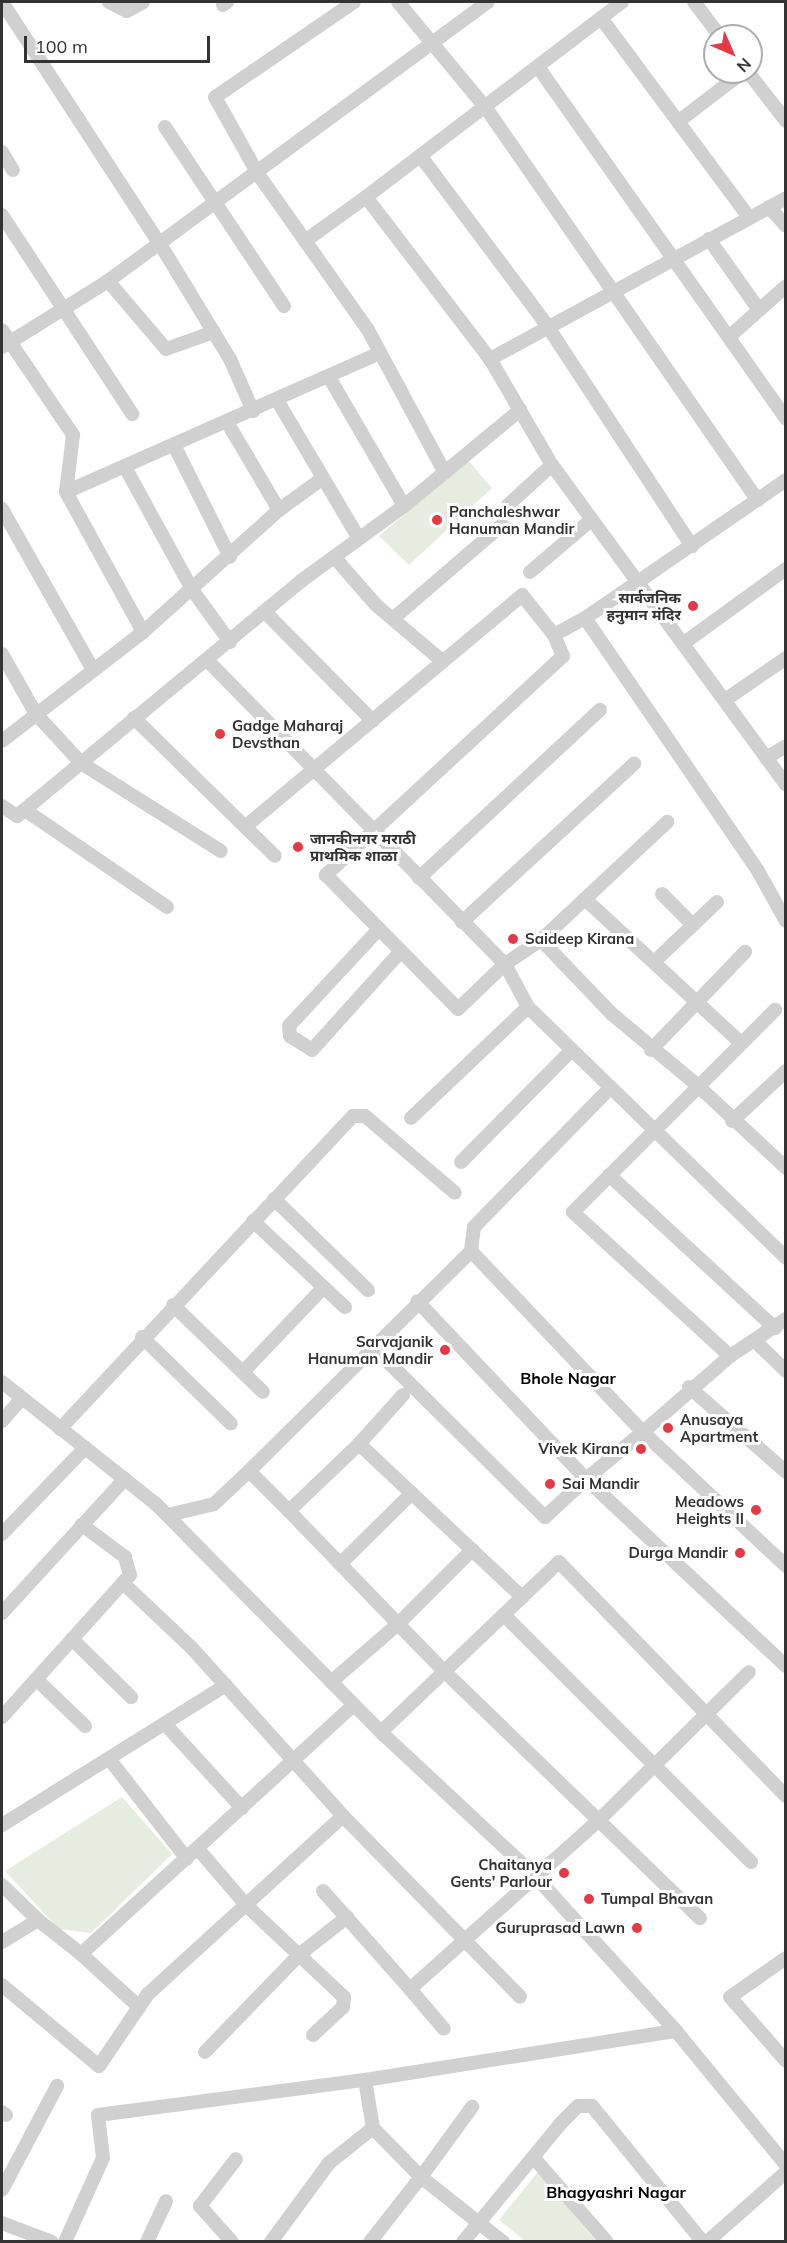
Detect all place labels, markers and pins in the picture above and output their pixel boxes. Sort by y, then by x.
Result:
place label: Panchaleshwar Hanuman Mandir [449,502,574,537]
marker: Panchaleshwar Hanuman Mandir [430,513,444,527]
place label: सार्वजनिक हनुमान मंदिर [607,588,681,623]
marker: सार्वजनिक हनुमान मंदिर [686,599,700,613]
place label: Gadge Maharaj Devsthan [232,716,343,751]
marker: Gadge Maharaj Devsthan [213,727,227,741]
place label: जानकीनगर मराठी प्राथमिक शाळा [310,829,416,864]
marker: जानकीनगर मराठी प्राथमिक शाळा [291,840,305,854]
place label: Saideep Kirana [525,930,634,948]
marker: Saideep Kirana [506,932,520,946]
place label: Sarvajanik Hanuman Mandir [308,1332,433,1367]
marker: Sarvajanik Hanuman Mandir [438,1343,452,1357]
place label: Anusaya Apartment [680,1410,758,1445]
marker: Anusaya Apartment [661,1421,675,1435]
place label: Vivek Kirana [538,1440,629,1458]
marker: Vivek Kirana [634,1442,648,1456]
place label: Sai Mandir [562,1475,640,1493]
marker: Sai Mandir [543,1477,557,1491]
place label: Meadows Heights II [675,1492,744,1527]
marker: Meadows Heights II [749,1503,763,1517]
place label: Durga Mandir [629,1544,728,1562]
marker: Durga Mandir [733,1546,747,1560]
place label: Chaitanya Gents' Parlour [450,1855,552,1890]
marker: Chaitanya Gents' Parlour [557,1866,571,1880]
place label: Tumpal Bhavan [601,1890,713,1908]
marker: Tumpal Bhavan [582,1892,596,1906]
place label: Guruprasad Lawn [496,1919,625,1937]
marker: Guruprasad Lawn [630,1921,644,1935]

